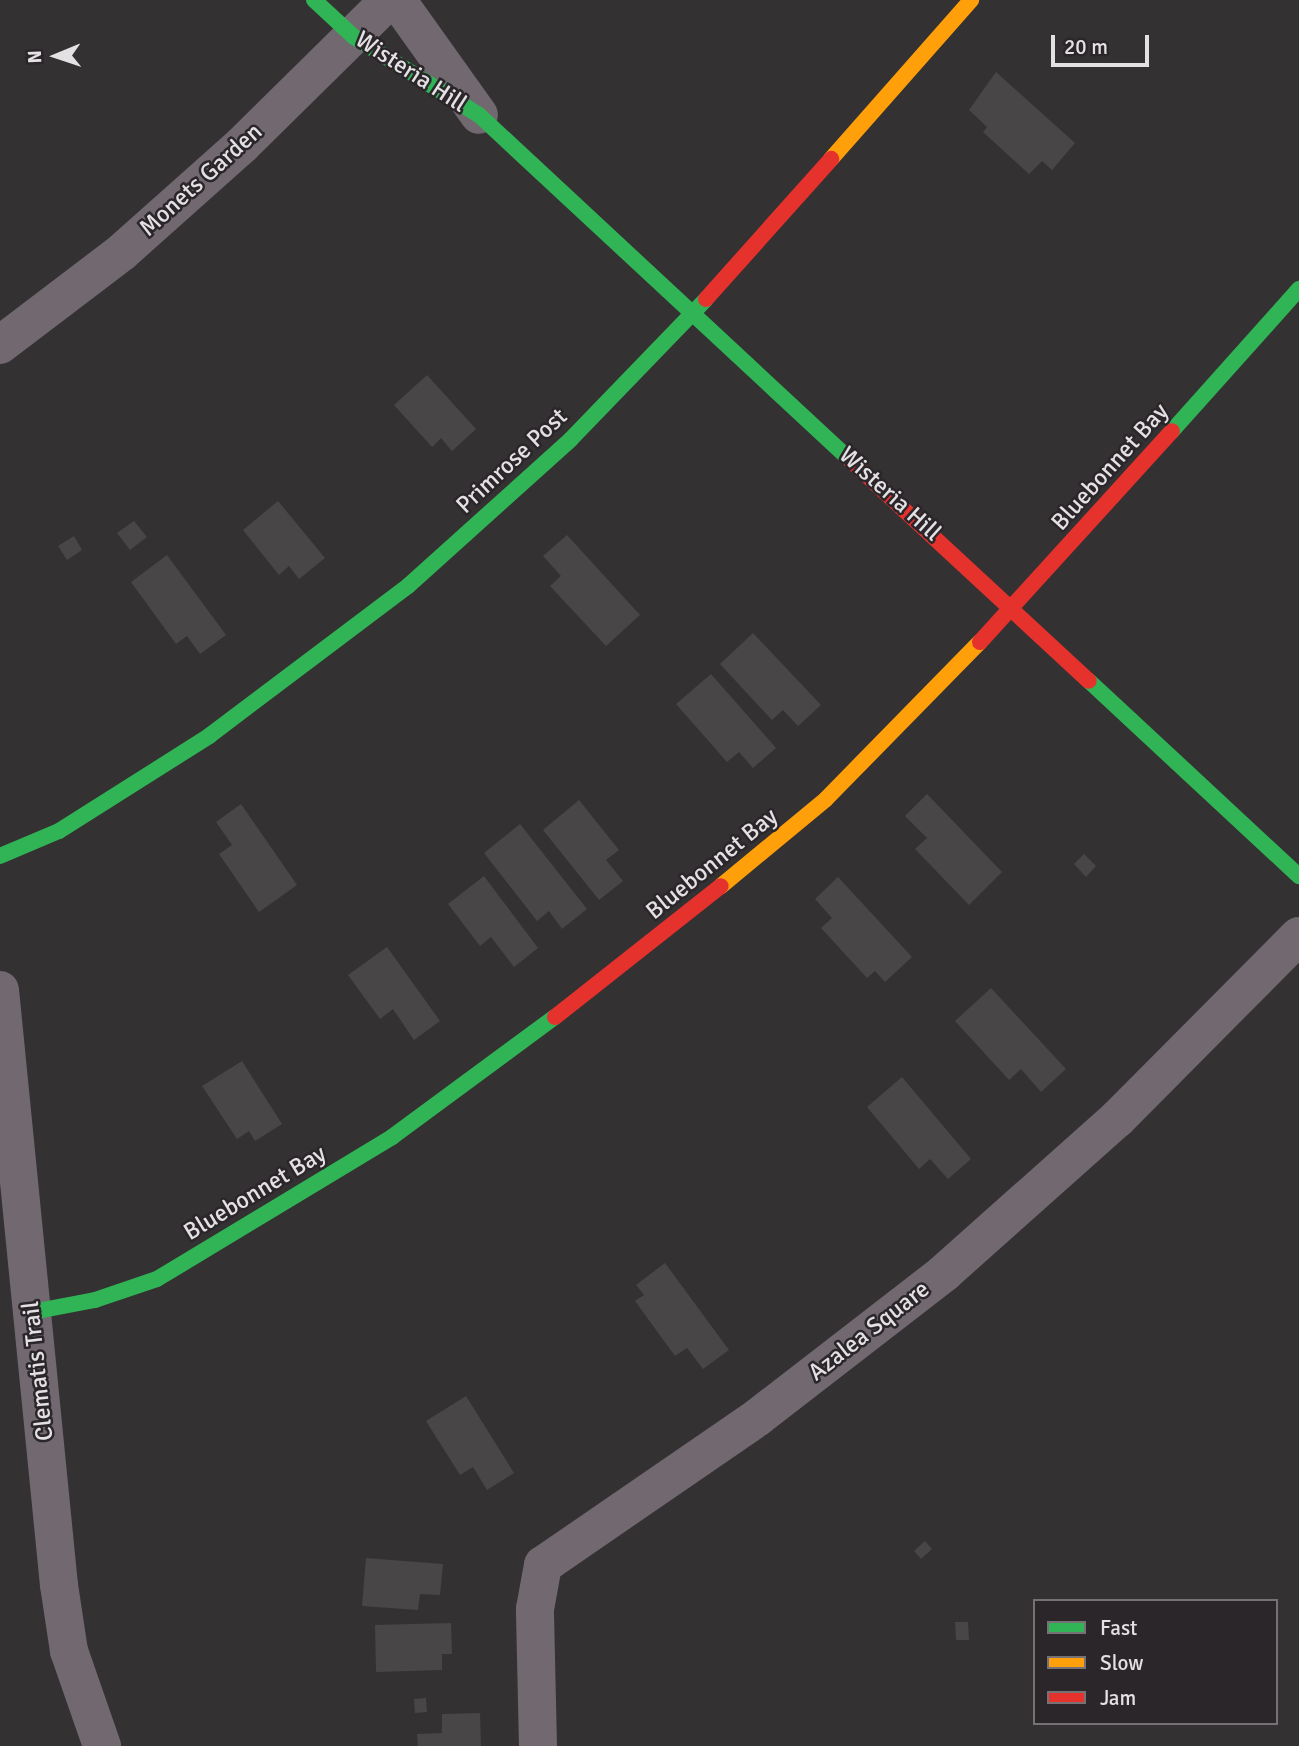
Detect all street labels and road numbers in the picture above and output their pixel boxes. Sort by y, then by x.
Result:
street label: Wisteria Hill [350,25,472,119]
street label: Monets Garden [134,117,268,243]
street label: Bluebonnet Bay [1045,398,1175,536]
street label: Primrose Post [451,402,573,520]
street label: Wisteria Hill [833,441,947,547]
street label: Bluebonnet Bay [640,802,784,926]
street label: Bluebonnet Bay [179,1139,331,1247]
street label: Azalea Square [803,1275,935,1387]
street label: Clematis Trail [16,1300,60,1442]

